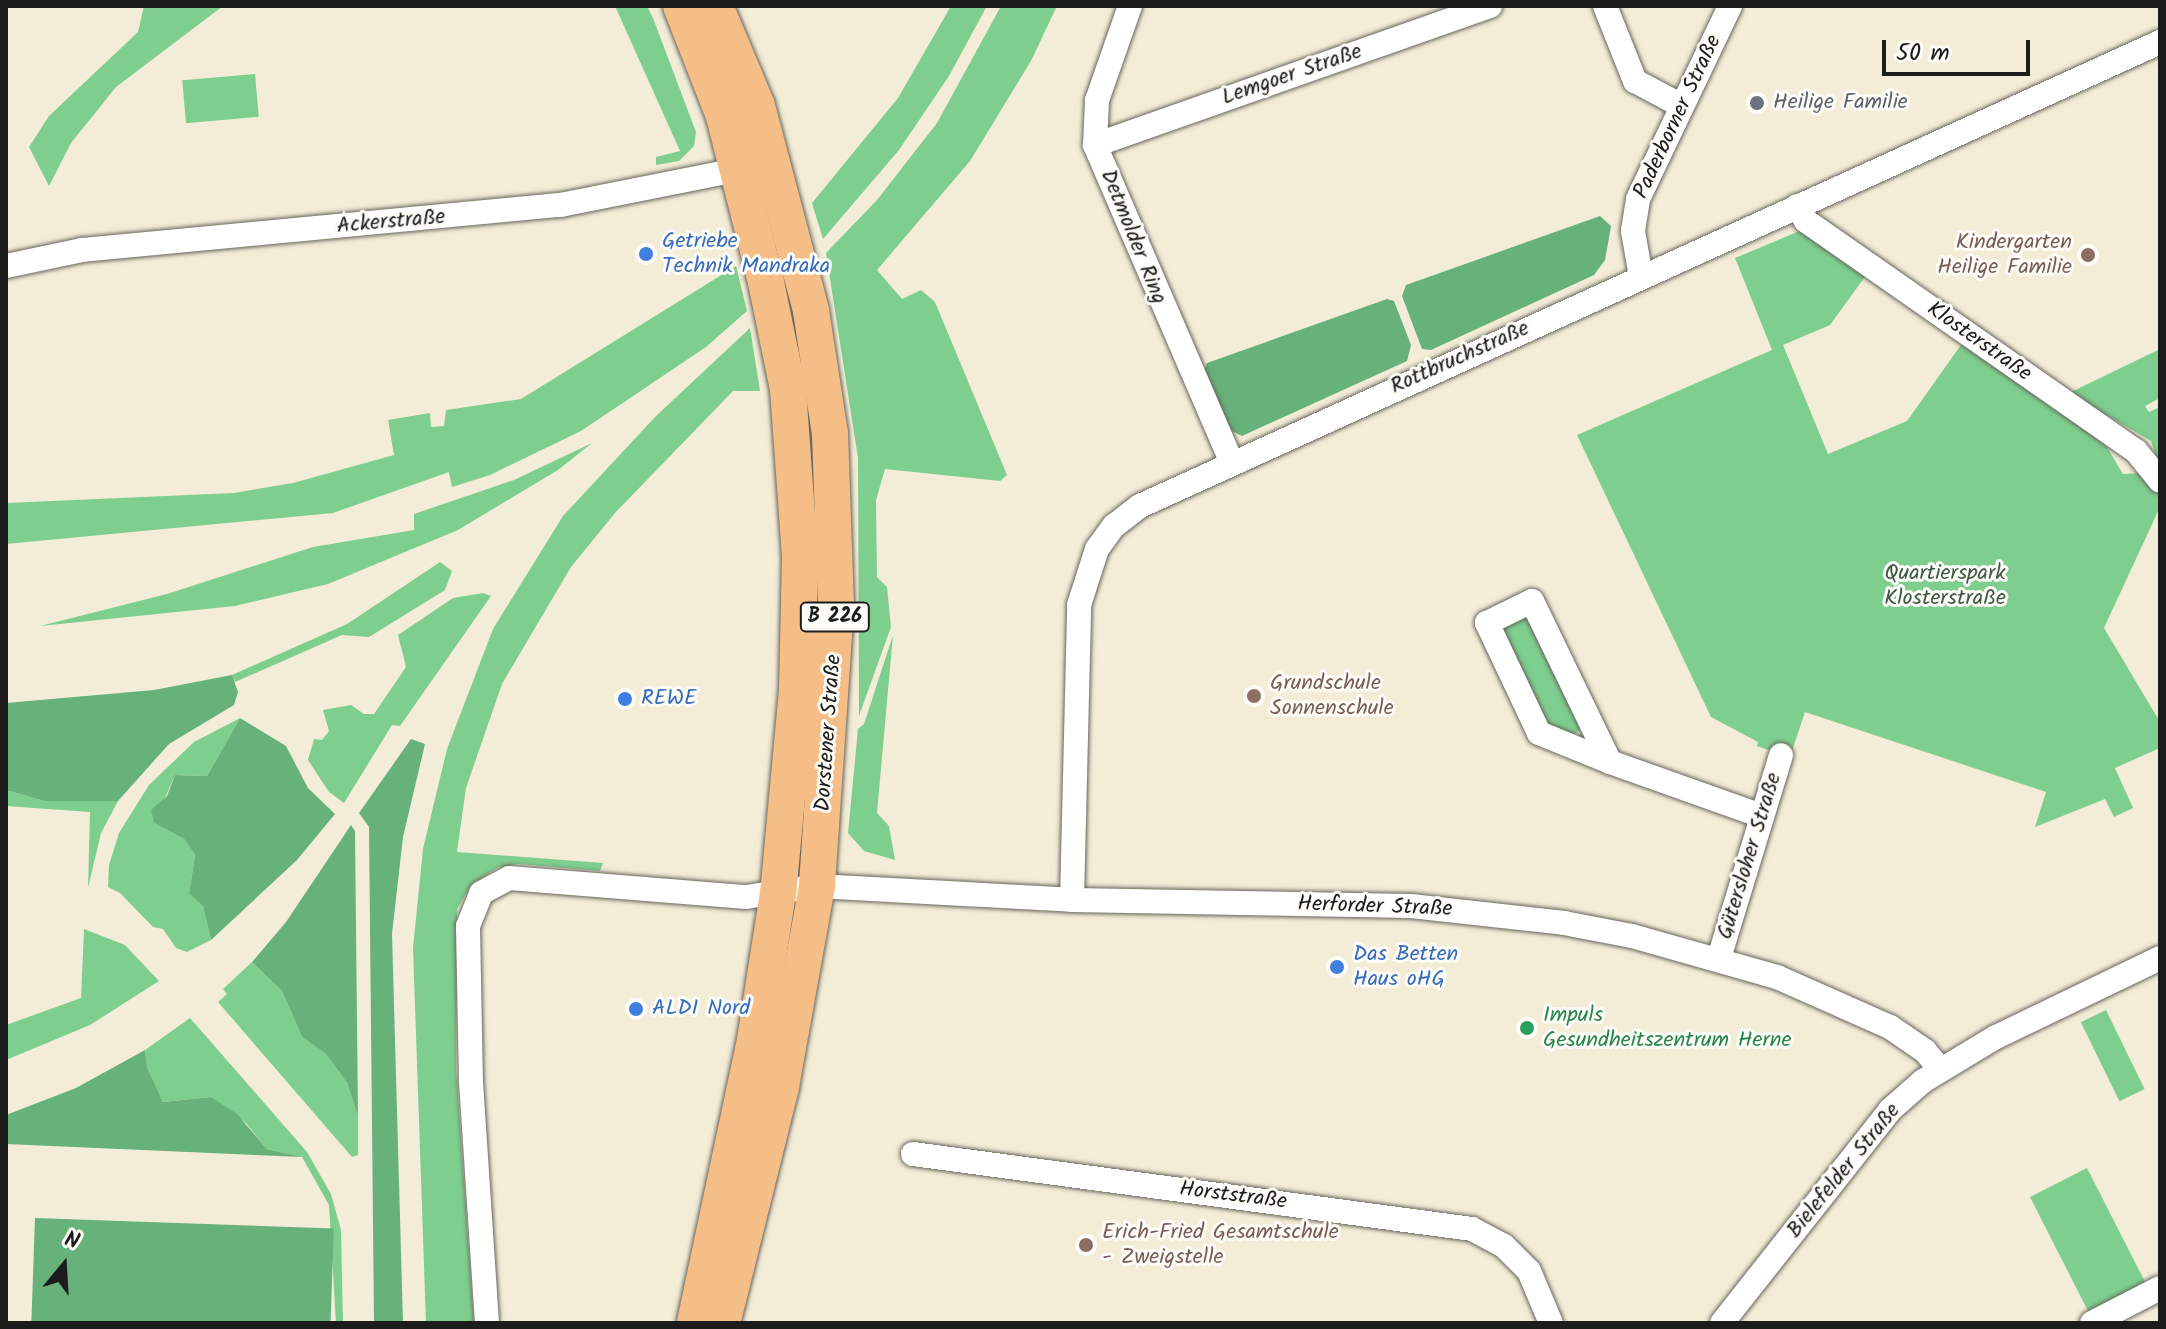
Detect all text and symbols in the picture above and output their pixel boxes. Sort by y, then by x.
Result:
scale bar [1886,24,2034,74]
street label: Paderborner Straße [1629,31,1727,203]
text: 50 m [1896,34,1950,73]
street label: Lemgoer Straße [1218,39,1366,111]
place label: Heilige Familie [1773,90,1908,116]
marker: Heilige Familie [1748,94,1766,112]
street label: Detmolder Ring [1094,166,1172,308]
street label: Ackerstraße [336,204,446,240]
place label: Getriebe Technik Mandraka [662,228,830,280]
place label: Kindergarten Heilige Familie [1937,229,2072,280]
marker: Getriebe Technik Mandraka [637,245,655,263]
marker: Kindergarten Heilige Familie [2079,246,2097,264]
street label: Klosterstraße [1922,296,2036,388]
street label: Rottbruchstraße [1387,316,1533,400]
park label: Quartierspark Klosterstraße [1884,560,2006,612]
road number: B 226 [799,601,871,633]
street label: Dorstener Straße [810,654,848,812]
place label: Grundschule Sonnenschule [1270,670,1394,722]
place label: REWE [641,686,697,712]
marker: Grundschule Sonnenschule [1245,687,1263,705]
marker: REWE [616,690,634,708]
street label: Gütersloher Straße [1712,770,1788,942]
street label: Herforder Straße [1297,891,1453,923]
place label: Das Betten Haus oHG [1353,941,1458,992]
marker: Das Betten Haus oHG [1328,958,1346,976]
place label: ALDI Nord [652,996,750,1022]
marker: ALDI Nord [627,1000,645,1018]
place label: Impuls Gesundheitszentrum Herne [1543,1002,1791,1054]
marker: Impuls Gesundheitszentrum Herne [1518,1019,1536,1037]
street label: Bielefelder Straße [1782,1098,1906,1244]
street label: Horststraße [1178,1176,1288,1216]
place label: Erich-Fried Gesamtschule - Zweigstelle [1102,1219,1339,1270]
text: N [60,1223,84,1260]
north arrow [24,1225,104,1305]
marker: Erich-Fried Gesamtschule - Zweigstelle [1077,1236,1095,1254]

